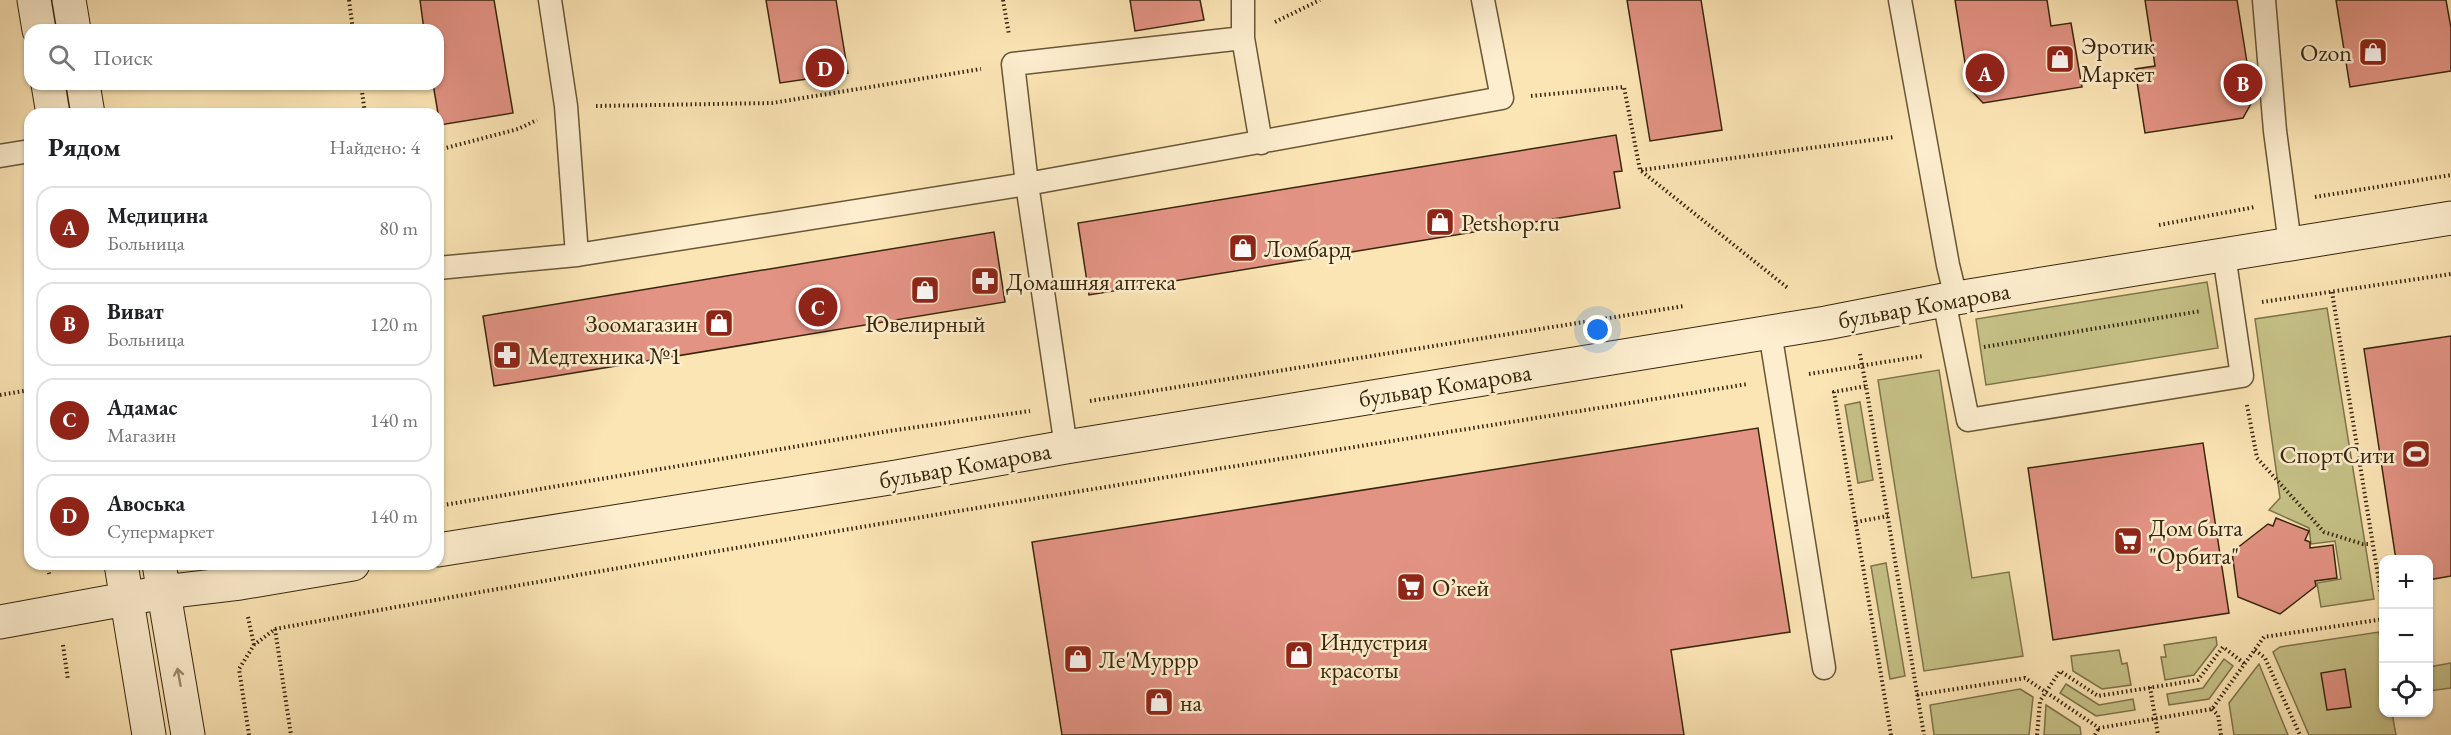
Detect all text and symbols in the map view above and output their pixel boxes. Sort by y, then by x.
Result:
search box [24,24,444,90]
place label: Эротик Маркет [2081,30,2155,89]
shop icon: Ozon [2357,36,2389,68]
place label: Ozon [2300,37,2352,68]
icon: search [45,41,78,74]
text: Поиск [93,43,153,72]
shop icon: Эротик Маркет [2044,43,2076,75]
pin: D [806,46,844,90]
pin: A [1966,50,2004,96]
pin: B [2224,60,2262,106]
text: Рядом [48,130,121,164]
text: Найдено: 4 [329,134,420,160]
text: Медицина [107,201,208,230]
shop icon: Petshop.ru [1424,206,1456,238]
place label: Petshop.ru [1461,207,1560,238]
text: A [62,215,77,241]
text: 80 m [379,215,418,241]
text: Больница [107,230,185,256]
shop icon: Ломбард [1227,232,1259,264]
place label: Ломбард [1264,233,1351,264]
pharmacy icon: Домашняя аптека [969,265,1001,297]
place label: Домашняя аптека [1006,266,1176,297]
shop icon: Ювелирный [909,274,941,306]
street label: бульвар Комарова [1836,275,2013,335]
pin: C [798,284,838,330]
text: Виват [107,297,164,326]
shop icon: Зоомагазин [703,307,735,339]
place label: Зоомагазин [585,308,698,339]
place label: Ювелирный [865,308,986,339]
text: B [63,311,76,337]
text: 120 m [370,311,418,337]
your location [1583,315,1612,344]
text: Больница [107,326,185,352]
pharmacy icon: Медтехника №1 [491,339,523,371]
place label: Медтехника №1 [528,340,682,371]
street label: бульвар Комарова [1357,356,1534,414]
text: Адамас [107,393,178,422]
text: C [62,407,77,433]
text: 140 m [370,407,418,433]
text: Магазин [107,422,176,448]
street label: бульвар Комарова [877,435,1054,495]
sports icon: СпортСити [2400,438,2432,470]
place label: СпортСити [2279,439,2395,470]
text: Авоська [107,489,185,518]
text: D [62,503,77,529]
text: 140 m [370,503,418,529]
place label: Дом быта "Орбита" [2149,512,2243,571]
text: Супермаркет [107,518,214,544]
supermarket icon: Дом быта "Орбита" [2112,525,2144,557]
map controls [2379,555,2433,717]
button: + [2379,555,2433,609]
supermarket icon: О’кей [1395,571,1427,603]
place label: О’кей [1432,572,1489,603]
button: − [2379,609,2433,663]
place label: Индустрия красоты [1320,626,1428,685]
shop icon: Индустрия красоты [1283,639,1315,671]
shop icon: Ле'Муррр [1062,643,1094,675]
place label: Ле'Муррр [1099,644,1199,675]
button: locate [2379,663,2433,717]
one-way arrow [173,668,184,688]
shop icon: на [1143,686,1175,718]
place label: на [1180,687,1203,718]

